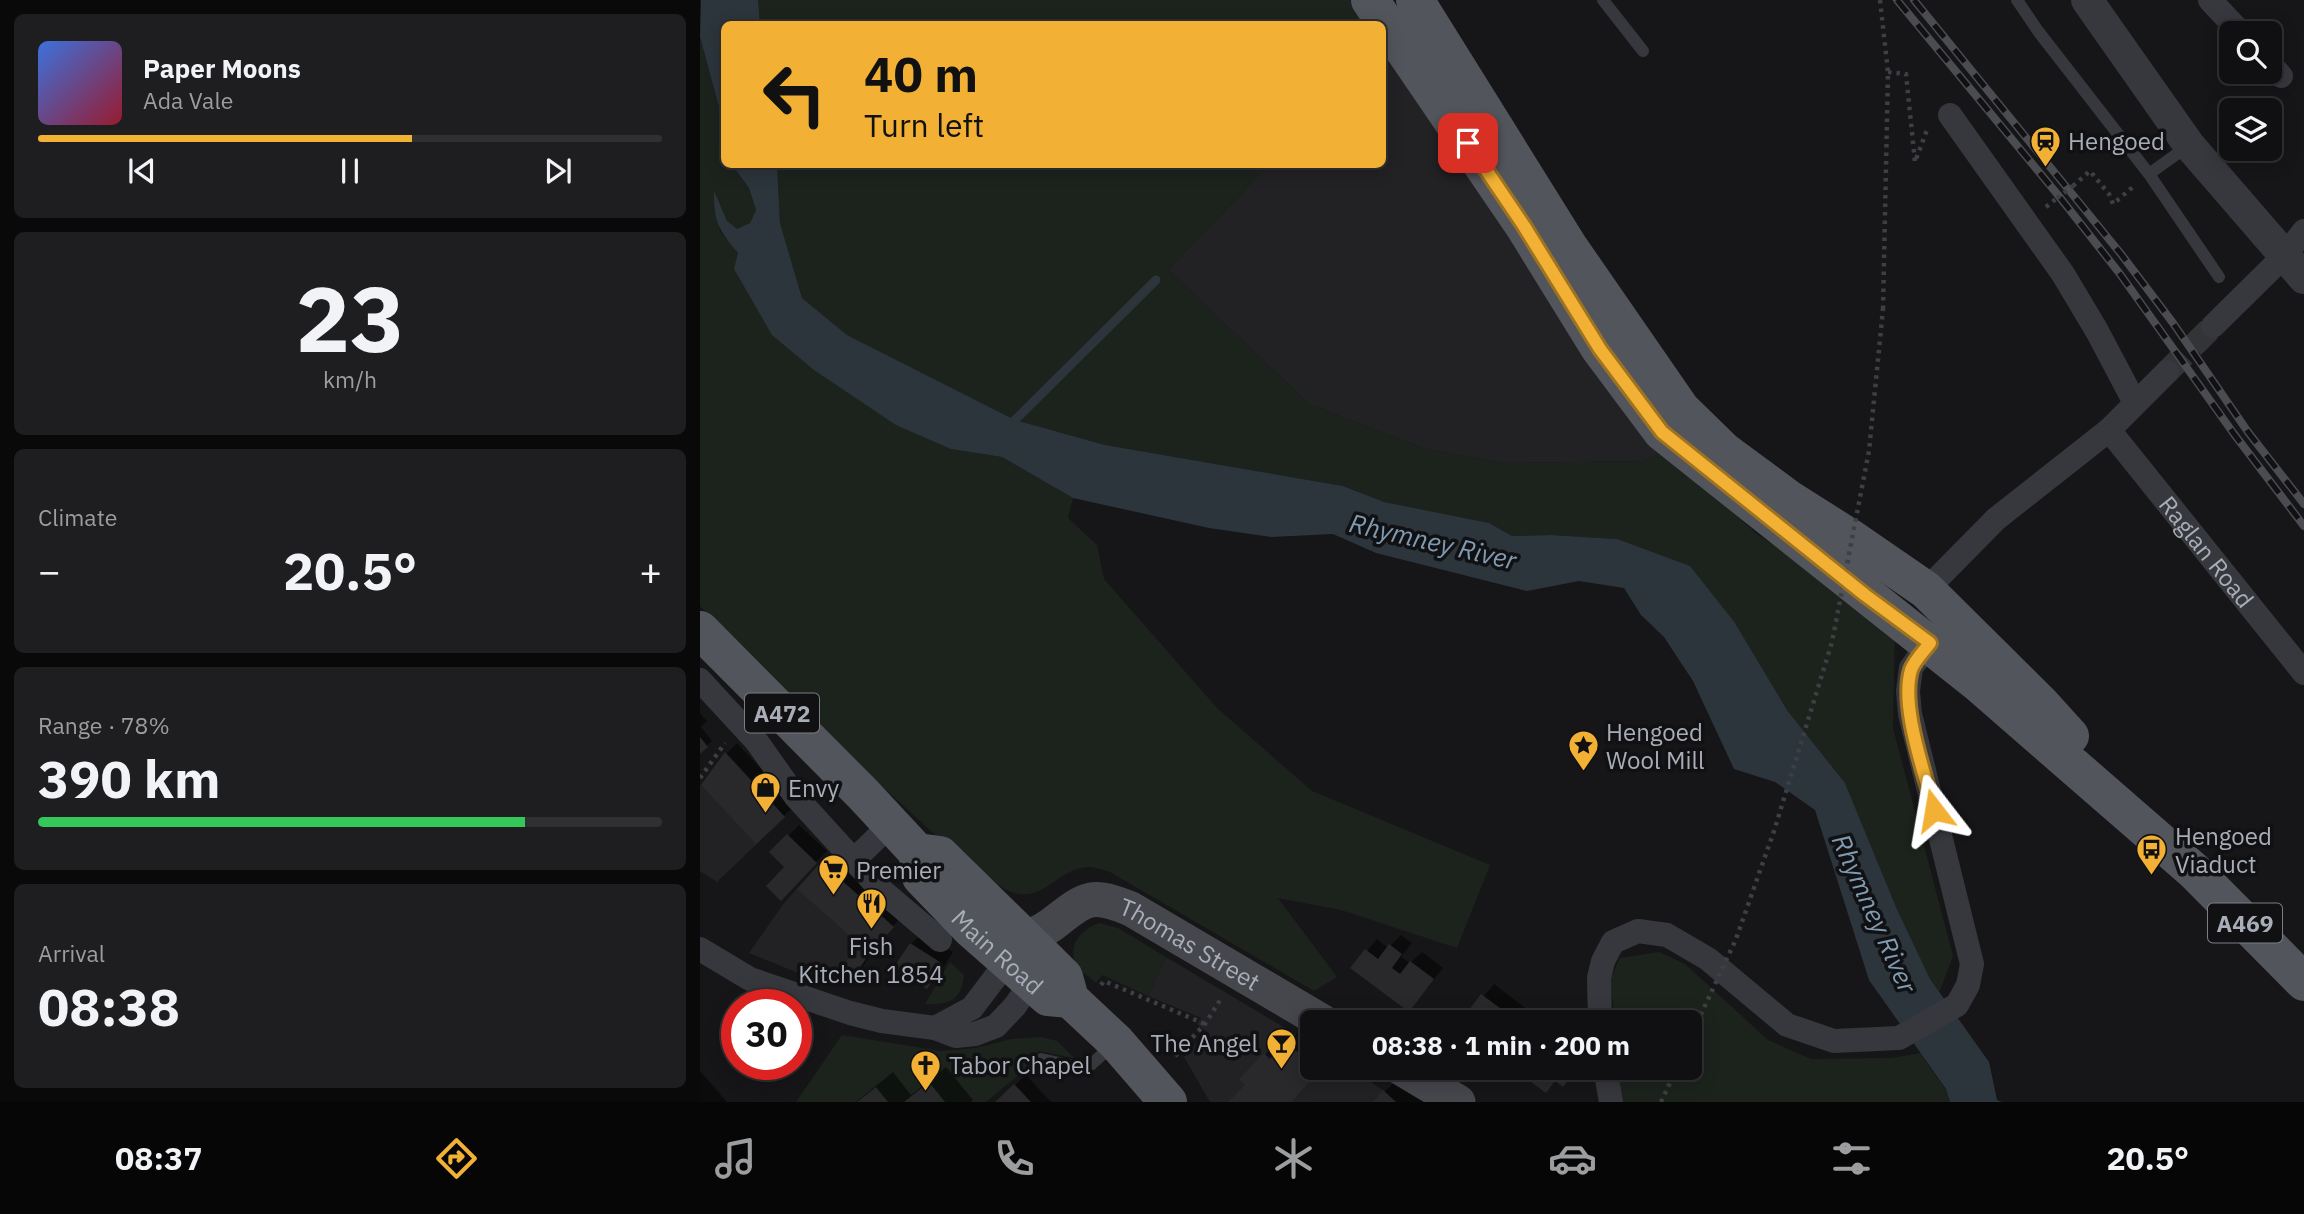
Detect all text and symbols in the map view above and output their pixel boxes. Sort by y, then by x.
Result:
map controls [2219,21,2282,161]
button: search [2219,21,2282,84]
text: 40 m [864,42,978,105]
icon: left [749,49,840,140]
text: Paper Moons [143,51,301,85]
text: Ada Vale [143,85,233,115]
button: layers [2219,98,2282,161]
text: Turn left [864,104,984,146]
pin [1438,113,1498,173]
icon: arrive [1449,124,1487,162]
station icon: Hengoed [2028,124,2062,168]
place label: Hengoed [2068,125,2165,157]
icon: previous [123,152,161,190]
icon: pause [331,152,369,190]
icon: next [539,152,577,190]
text: 23 [295,259,405,377]
text: km/h [323,364,377,394]
street label: Raglan Road [2152,489,2261,614]
text: Climate [38,502,117,532]
water label: Rhymney River [1346,505,1521,577]
text: 20.5° [283,537,417,604]
text: − [38,546,61,595]
text: + [639,546,662,595]
road number: A472 [745,694,819,733]
text: Range · 78% [38,710,170,740]
place label: Hengoed Wool Mill [1606,716,1705,776]
place icon: Hengoed Wool Mill [1566,729,1600,773]
text: 390 km [38,745,220,812]
shop icon: Envy [748,771,782,815]
place label: Envy [788,772,839,804]
position arrow [1897,773,1971,847]
place label: Hengoed Viaduct [2175,820,2272,880]
water label: Rhymney River [1825,828,1926,999]
bus stop icon: Hengoed Viaduct [2135,833,2169,877]
supermarket icon: Premier [816,853,850,897]
place label: Premier [856,854,941,886]
restaurant icon: Fish Kitchen 1854 [854,887,888,931]
street label: Thomas Street [1115,890,1266,997]
street label: Main Road [945,903,1050,1002]
road number: A469 [2208,904,2282,942]
place label: Fish Kitchen 1854 [798,930,944,990]
text: Arrival [38,938,105,968]
text: 08:38 [38,973,180,1040]
speed limit sign: 30 [721,989,812,1080]
bar icon: The Angel [1264,1026,1298,1070]
place label: The Angel [1151,1027,1258,1059]
text: 08:38 · 1 min · 200 m [1372,1028,1630,1062]
church icon: Tabor Chapel [909,1048,943,1092]
place label: Tabor Chapel [949,1049,1091,1081]
icon: directions [432,1134,481,1183]
icon: music [711,1134,760,1183]
icon: phone [990,1134,1039,1183]
icon: climate [1269,1134,1318,1183]
icon: car [1548,1134,1597,1183]
icon: filters [1827,1134,1876,1183]
text: 08:37 [115,1137,202,1179]
text: 20.5° [2106,1137,2189,1179]

